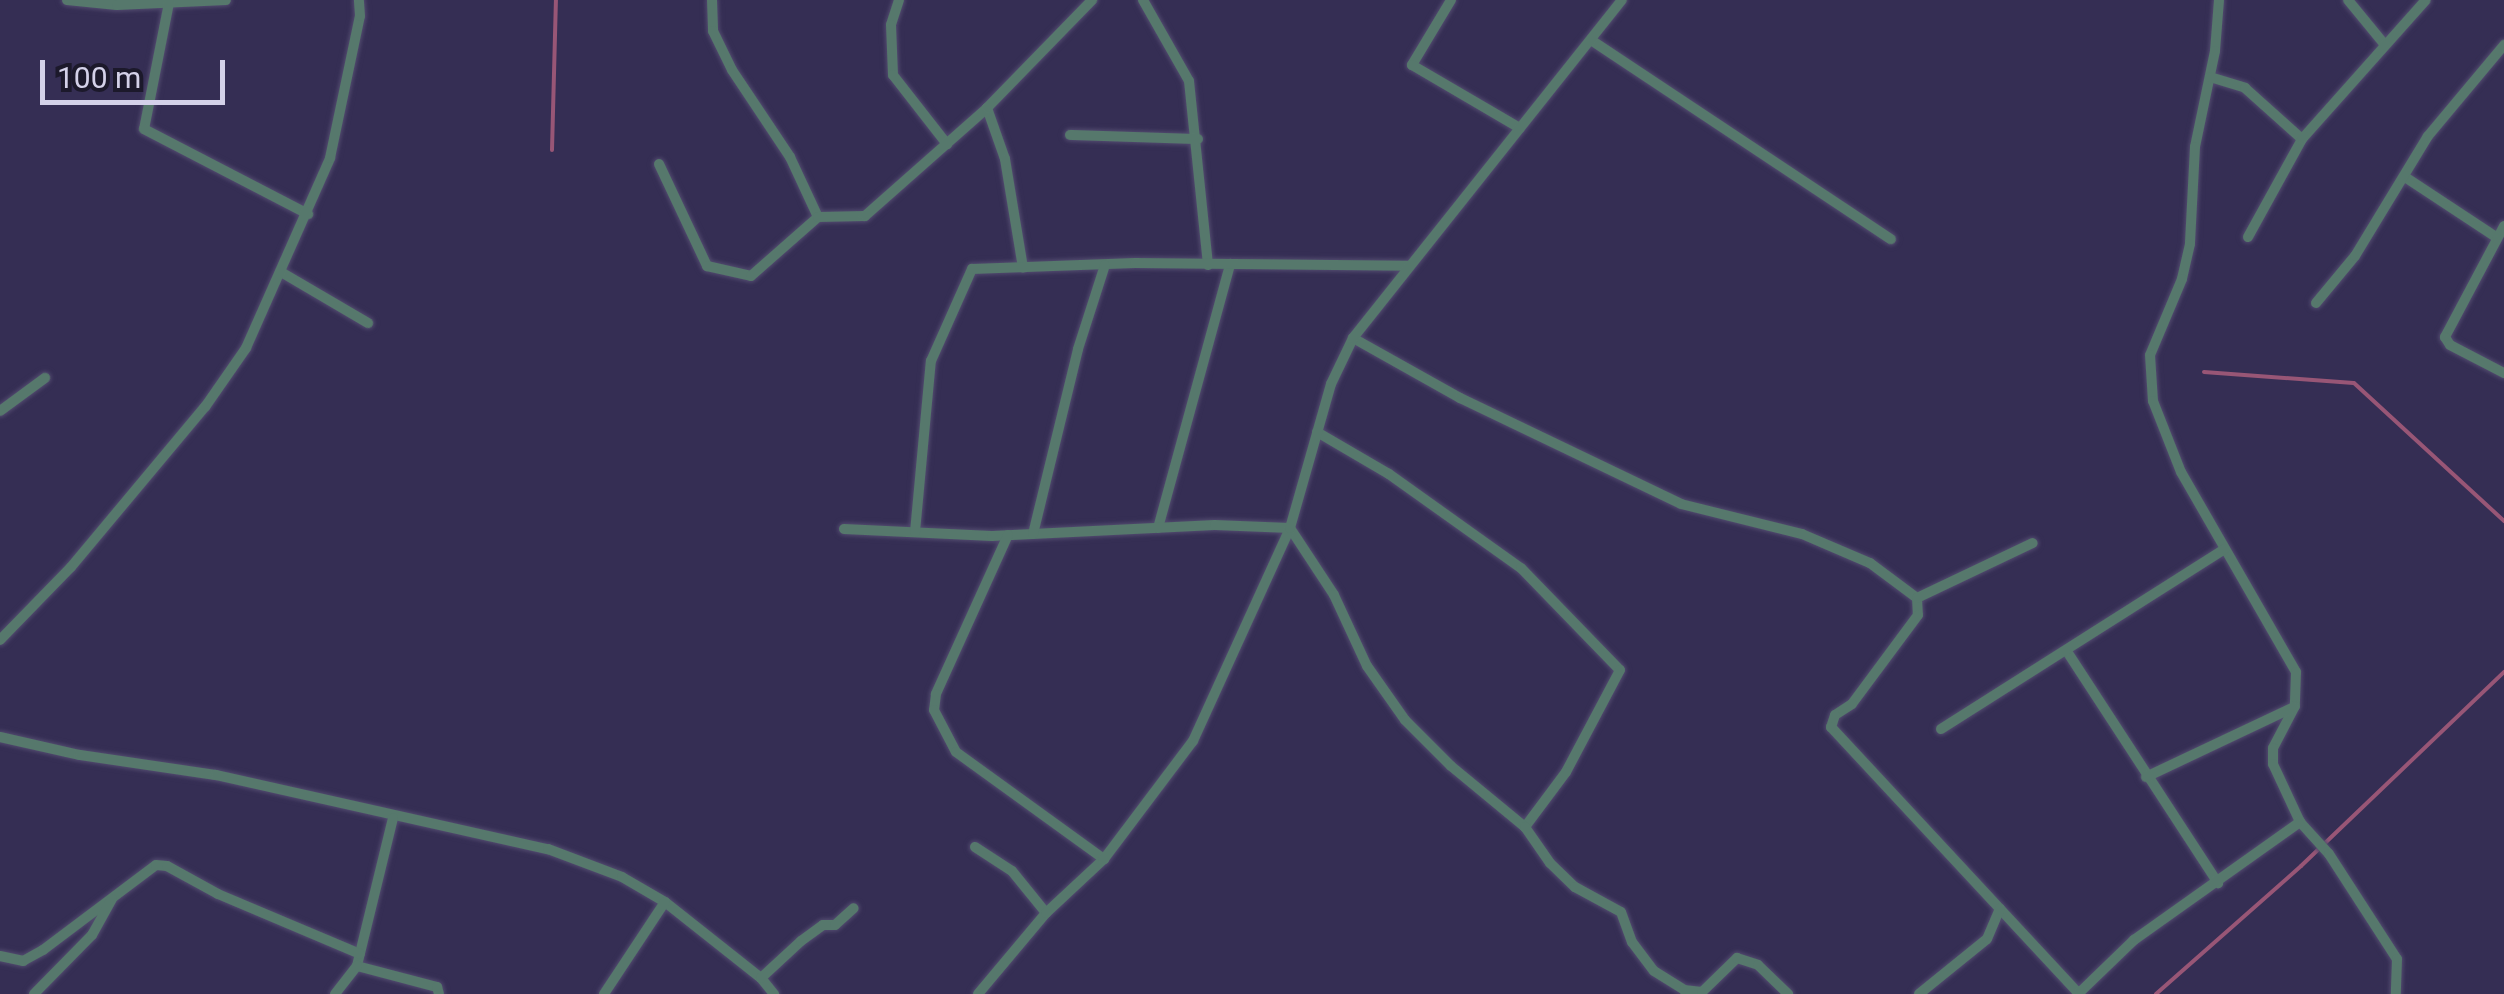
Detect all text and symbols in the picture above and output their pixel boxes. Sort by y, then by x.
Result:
scale bar [45,40,230,102]
text: 100 m [57,60,141,95]

